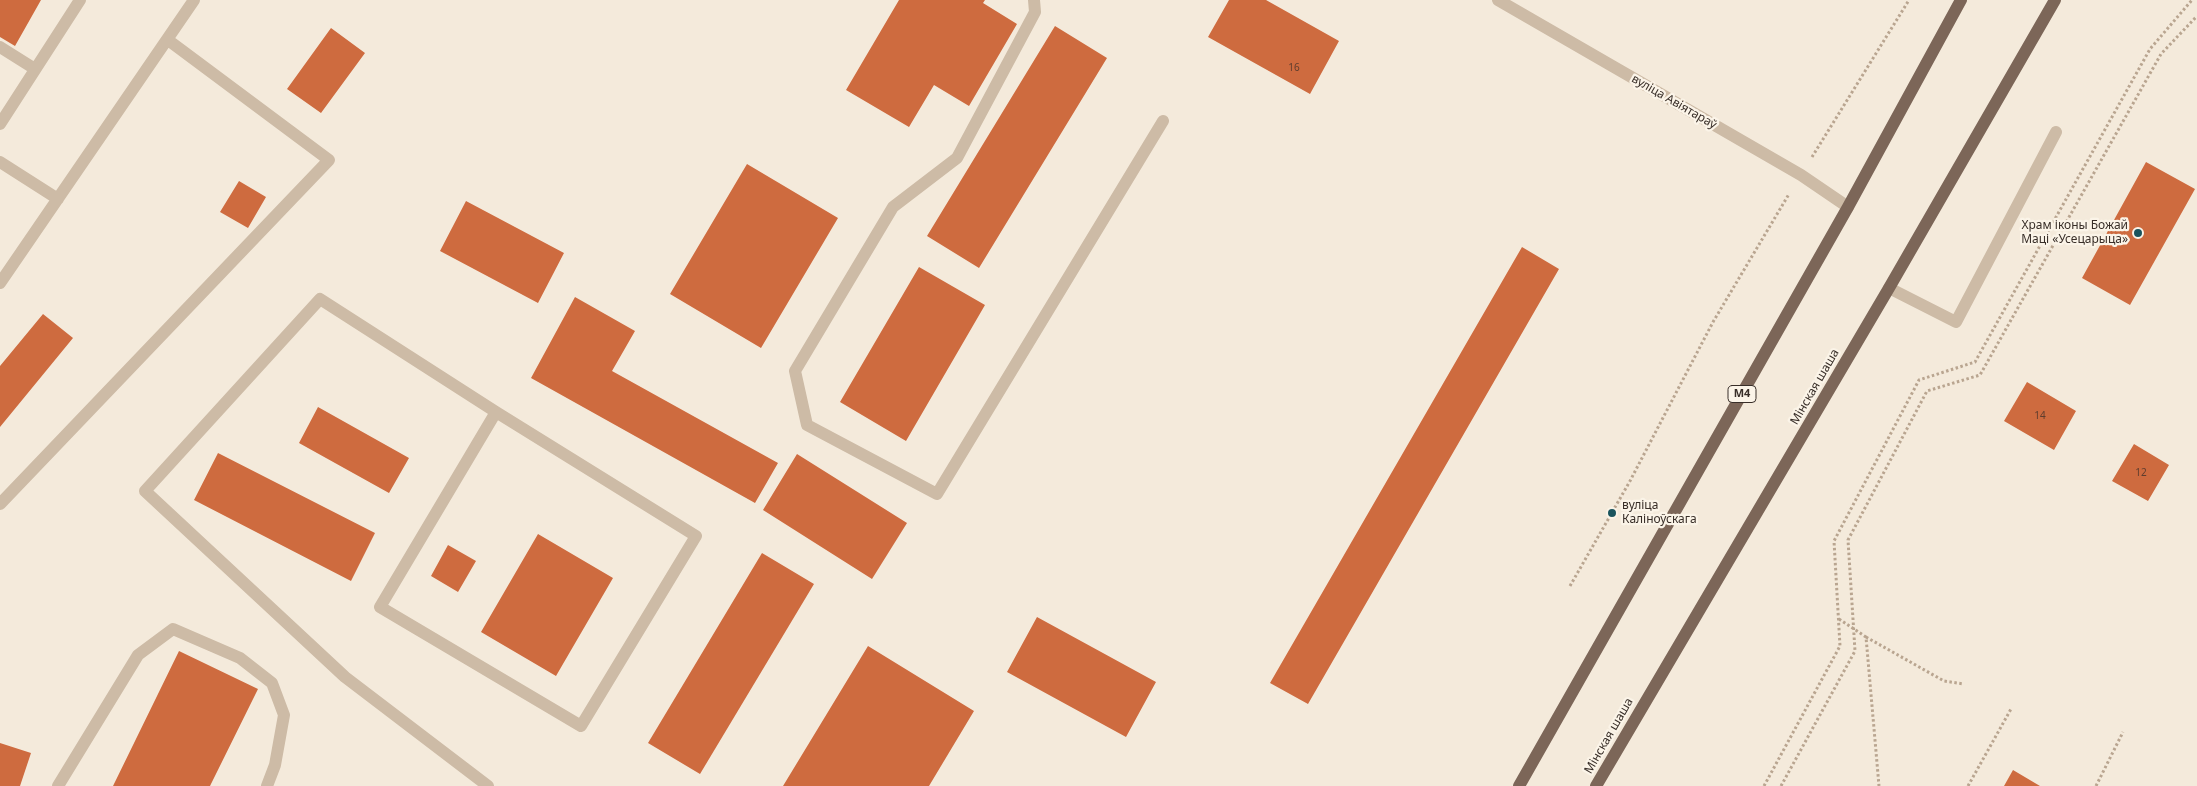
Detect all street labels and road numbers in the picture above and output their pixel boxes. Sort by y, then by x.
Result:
street label: вуліца Авіятараў [1629,72,1719,132]
street label: Мінская шаша [1788,347,1842,427]
road number: М4 [1728,386,1756,402]
street label: Мінская шаша [1582,696,1636,776]

